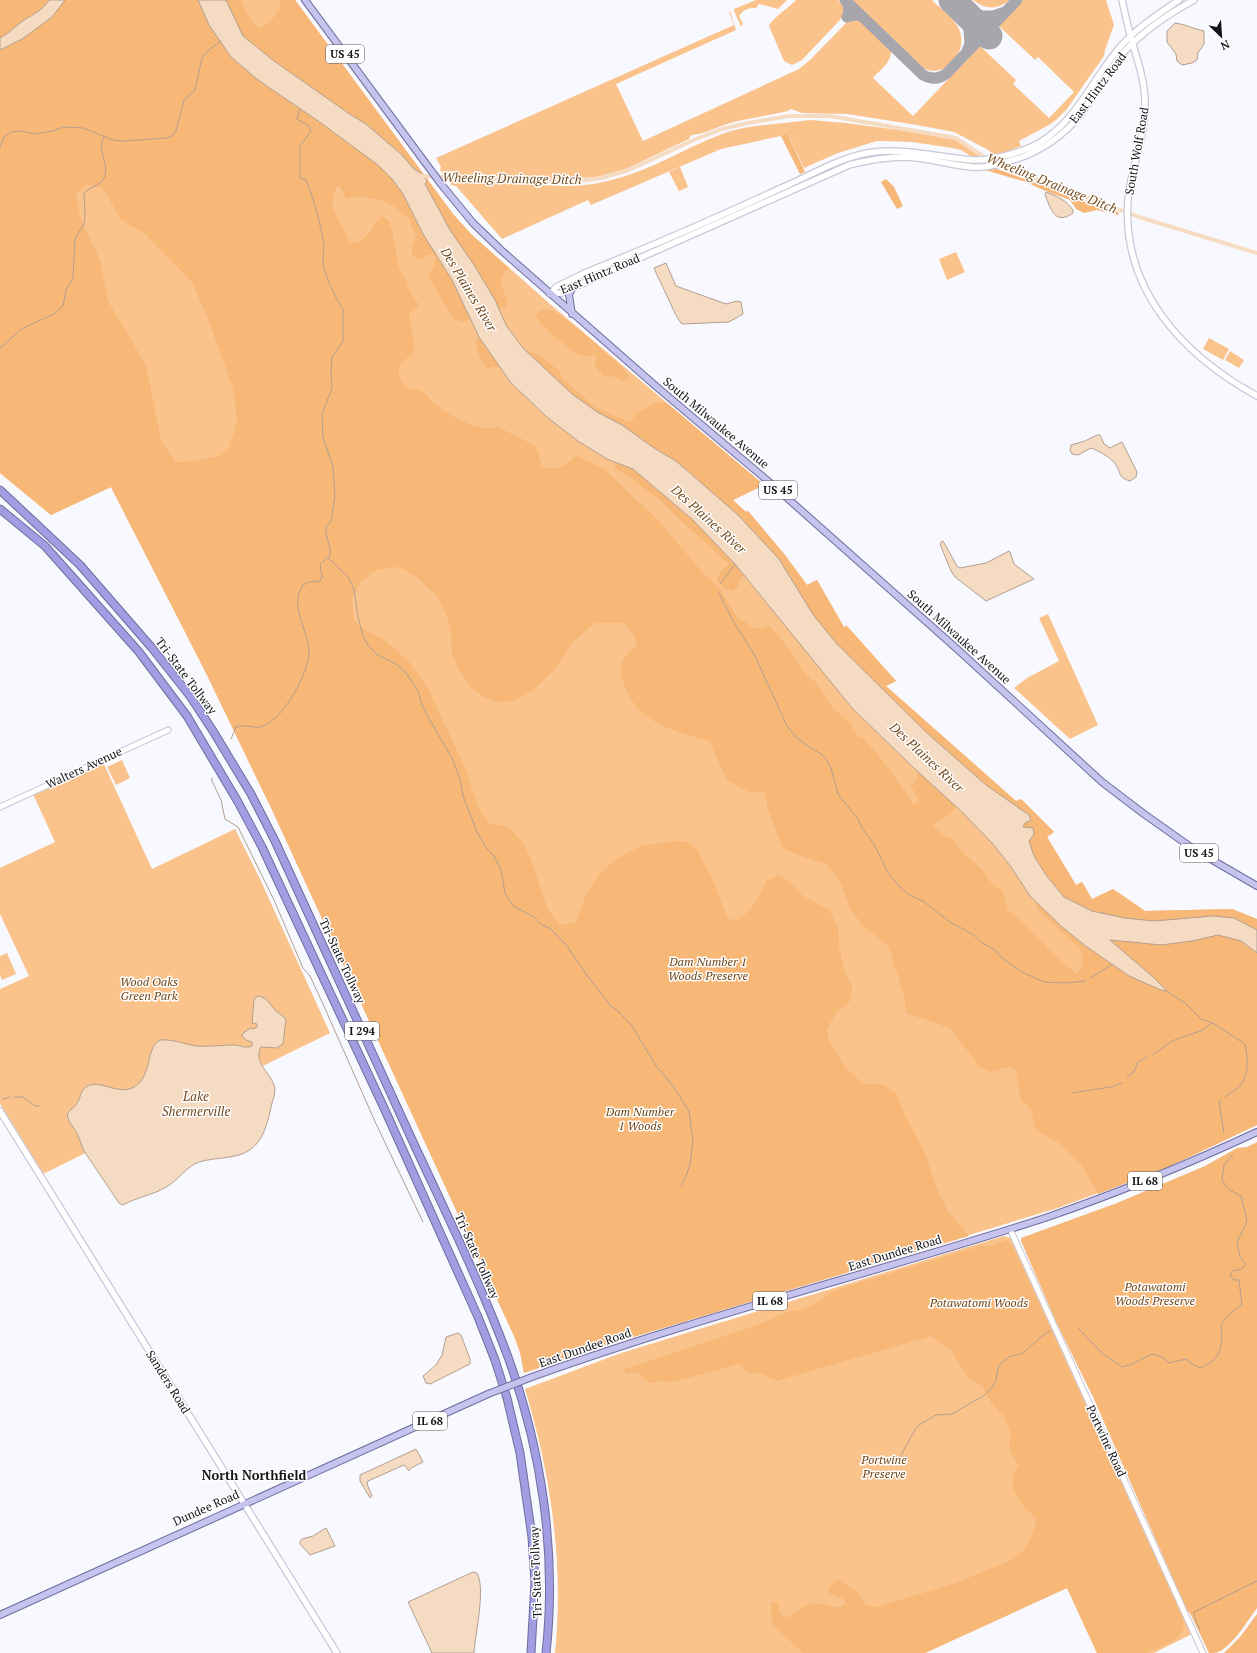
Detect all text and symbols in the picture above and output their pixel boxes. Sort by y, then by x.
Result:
north arrow [1201,16,1241,56]
text: N [1218,37,1232,53]
road number: US 45 [326,45,364,63]
street label: East Hintz Road [1066,49,1129,126]
street label: South Wolf Road [1121,106,1152,196]
water label: Wheeling Drainage Ditch [984,149,1120,217]
water label: Wheeling Drainage Ditch [442,168,582,188]
water label: Des Plaines River [436,243,502,335]
street label: East Hintz Road [558,250,642,297]
street label: South Milwaukee Avenue [660,374,772,471]
water label: Des Plaines River [667,480,751,558]
road number: US 45 [759,481,797,499]
street label: South Milwaukee Avenue [905,586,1014,687]
street label: Tri-State Tollway [153,634,221,718]
water label: Des Plaines River [885,717,969,797]
street label: Walters Avenue [43,743,124,792]
road number: US 45 [1180,844,1218,862]
street label: Tri-State Tollway [316,916,369,1007]
park label: Dam Number 1 Woods Preserve [668,954,749,983]
park label: Wood Oaks Green Park [120,974,178,1003]
road number: I 294 [345,1022,379,1040]
water label: Lake Shermerville [162,1087,230,1120]
park label: Dam Number 1 Woods [605,1104,676,1133]
road number: IL 68 [1128,1172,1162,1190]
street label: Tri-State Tollway [452,1211,503,1302]
street label: East Dundee Road [846,1231,944,1274]
park label: Potawatomi Woods Preserve [1115,1279,1196,1308]
road number: IL 68 [753,1292,787,1310]
park label: Potawatomi Woods [929,1295,1028,1310]
street label: East Dundee Road [537,1325,633,1370]
street label: Sanders Road [143,1347,194,1416]
street label: Portwine Road [1083,1402,1130,1479]
road number: IL 68 [413,1412,447,1430]
park label: Portwine Preserve [860,1452,907,1481]
district label: North Northfield [202,1466,306,1484]
street label: Dundee Road [170,1486,242,1529]
street label: Tri-State Tollway [526,1525,545,1618]

